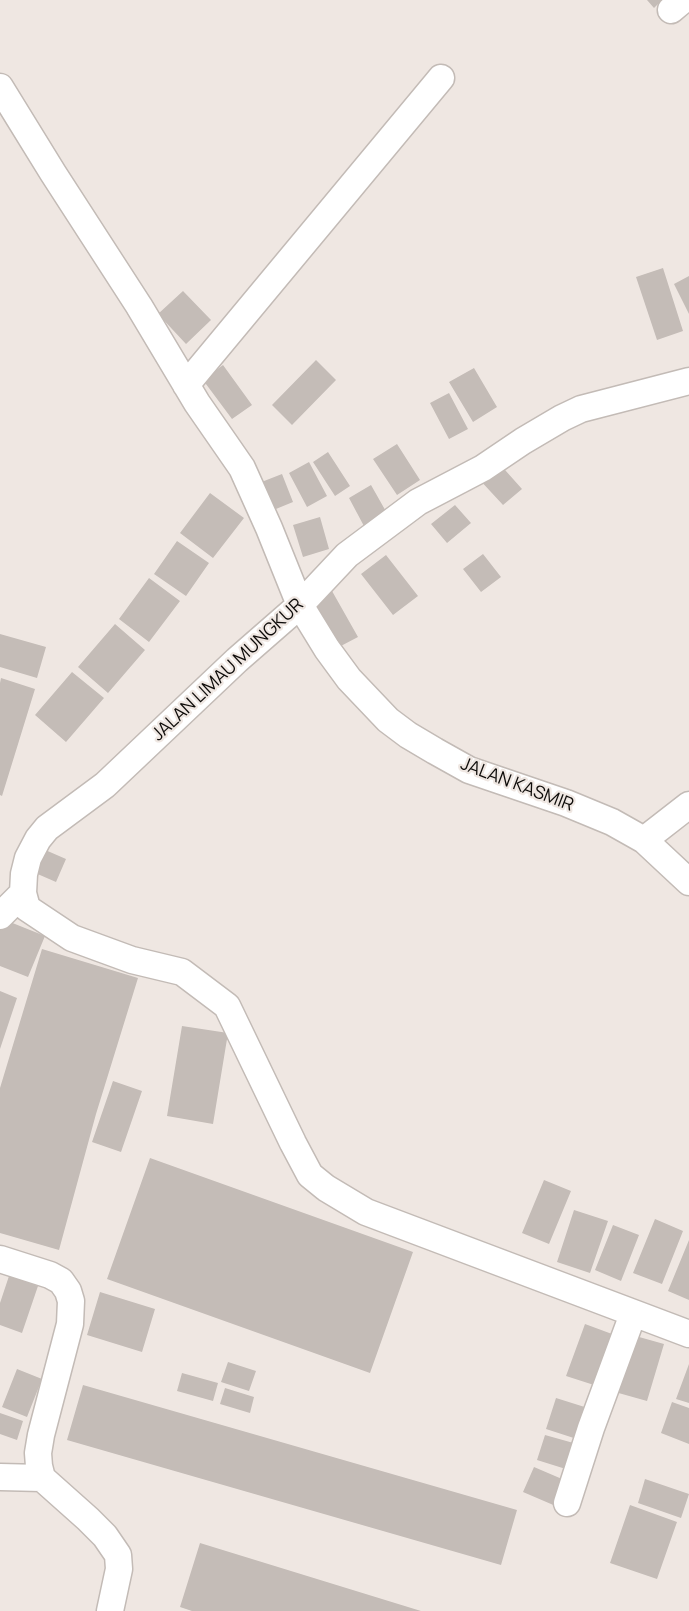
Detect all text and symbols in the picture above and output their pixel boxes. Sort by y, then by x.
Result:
street label: JALAN LIMAU MUNGKUR [148,594,308,746]
street label: JALAN KASMIR [457,754,577,816]

